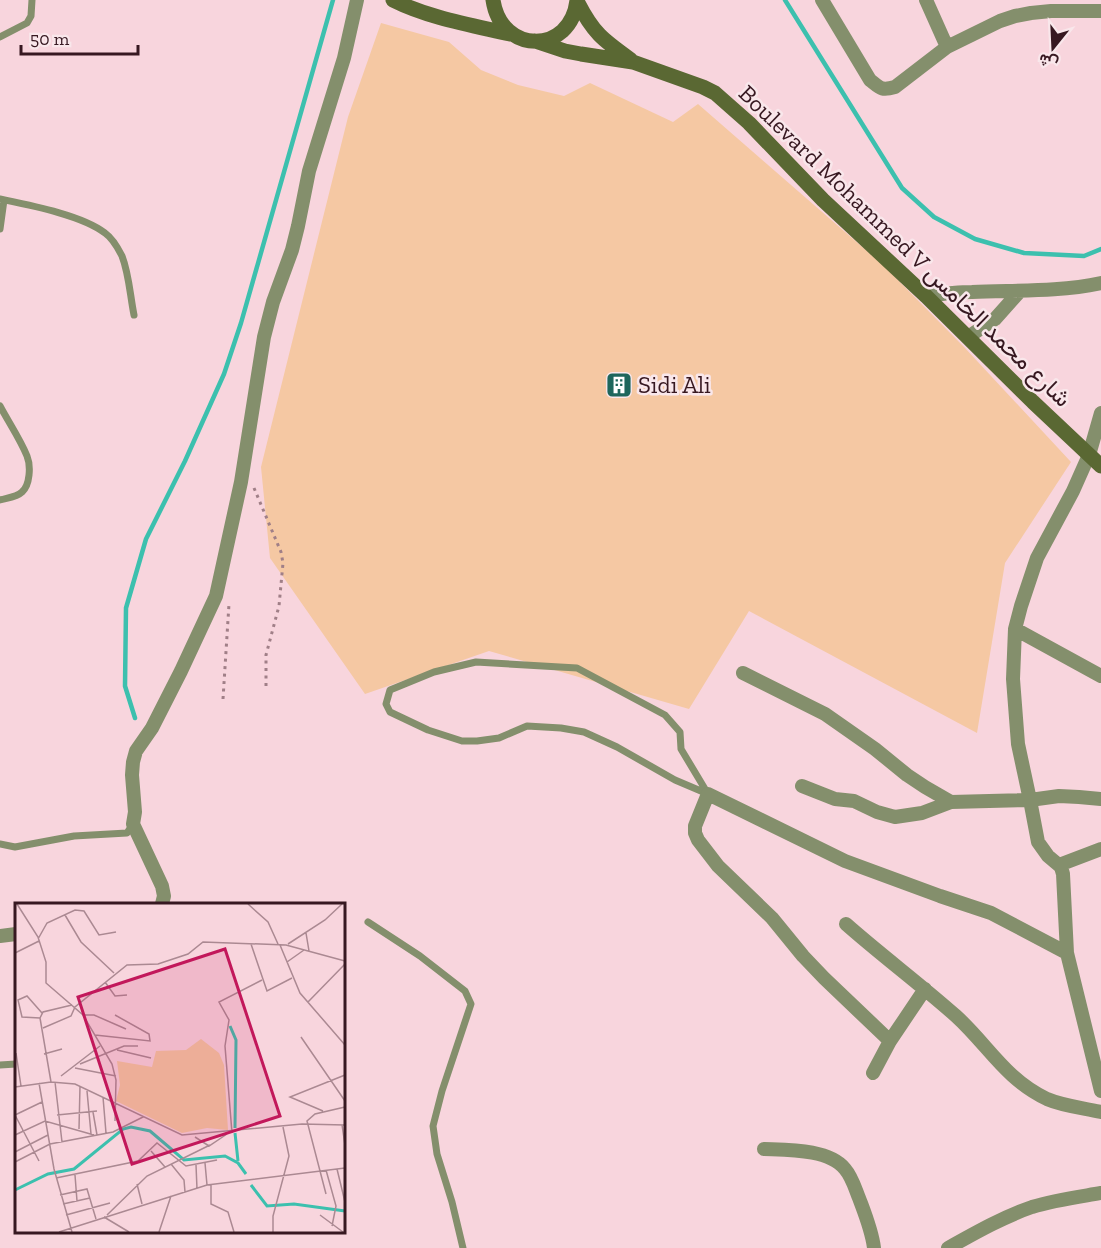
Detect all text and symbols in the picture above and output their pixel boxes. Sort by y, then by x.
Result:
scale bar [21,18,138,56]
north arrow [1023,18,1083,78]
text: 50 m [30,28,70,50]
text: ش [1036,50,1061,74]
street label: Boulevard Mohammed V شارع محمد الخامس [732,79,1078,414]
building icon: Sidi Ali [604,370,634,400]
place label: Sidi Ali [638,370,711,399]
inset map [15,903,345,1233]

